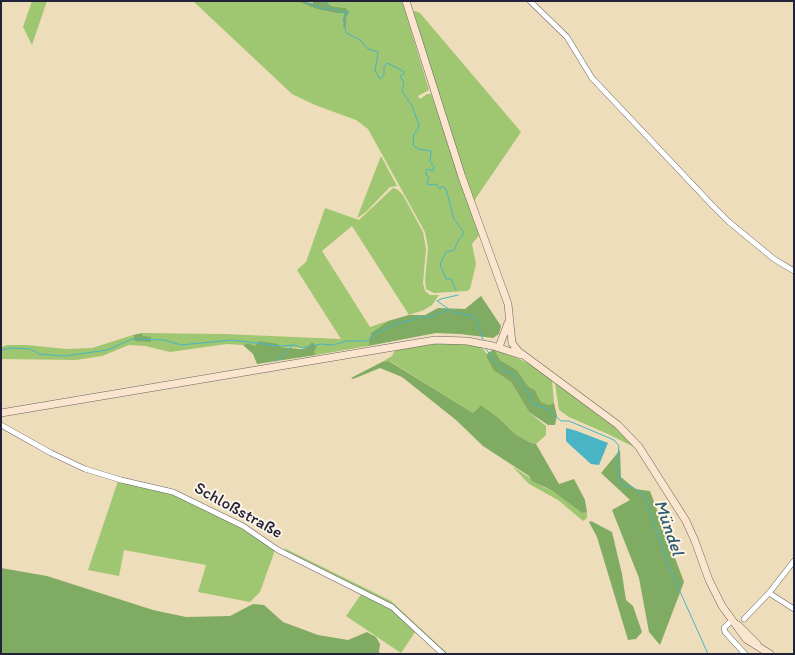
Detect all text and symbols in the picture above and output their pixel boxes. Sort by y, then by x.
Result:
street label: Schloßstraße [190,478,286,544]
water label: Mündel [648,497,688,559]

